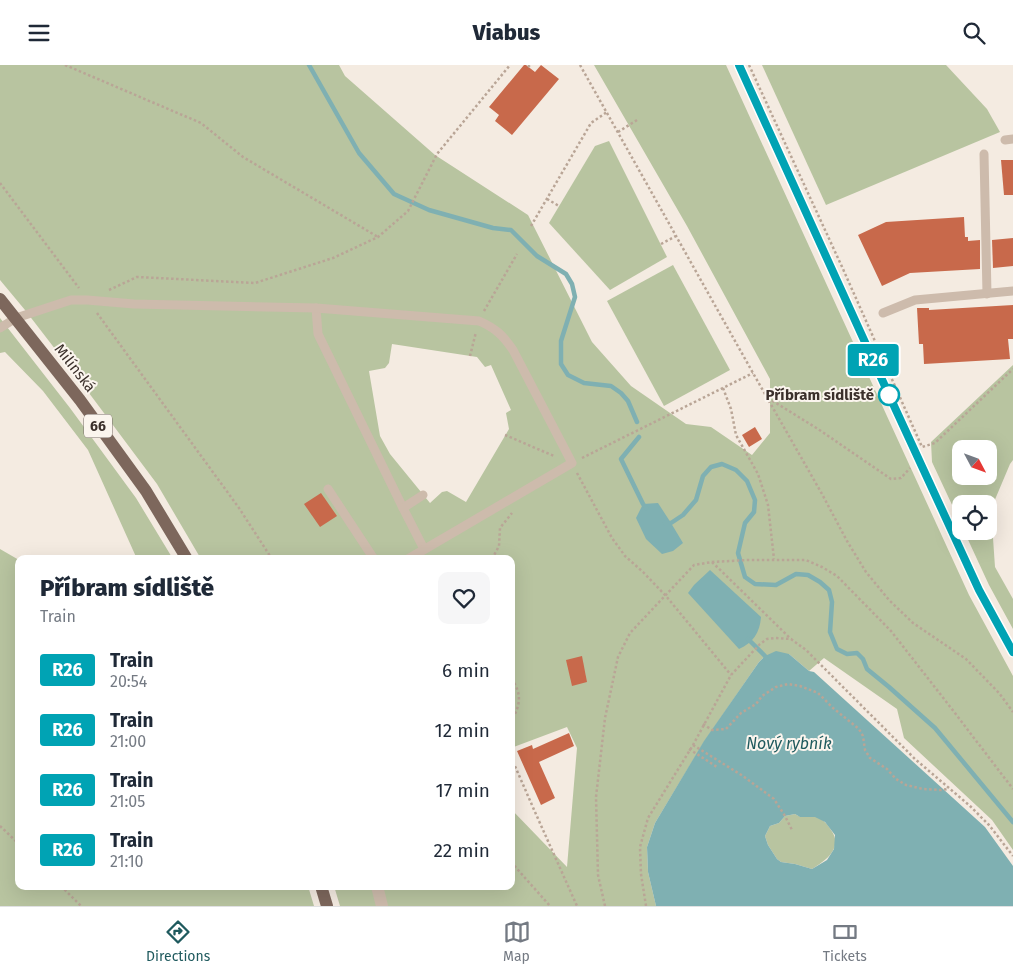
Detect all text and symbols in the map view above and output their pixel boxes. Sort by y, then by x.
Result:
icon: menu [25,19,53,47]
text: Viabus [473,19,540,46]
icon: search [960,19,988,47]
street label: Milínská [51,340,99,396]
line badge: R26 [844,344,902,376]
text: R26 [858,349,888,371]
marker: Příbram sídliště [878,384,900,406]
place label: Příbram sídliště [766,386,874,404]
road number: 66 [84,415,112,437]
north arrow [952,440,998,485]
map controls [952,440,997,540]
button: locate [952,495,997,540]
button: heart [438,572,490,624]
text: Příbram sídliště [40,574,214,602]
text: Train [40,607,76,626]
text: Train [110,649,153,672]
text: R26 [52,659,83,681]
text: 6 min [442,659,490,682]
text: 20:54 [110,672,147,691]
text: Train [110,709,153,732]
text: R26 [52,719,83,741]
text: 12 min [435,719,490,742]
text: 21:00 [110,732,146,751]
water label: Nový rybník [746,734,832,753]
text: Train [110,769,153,792]
text: R26 [52,779,83,801]
text: 17 min [436,779,490,802]
text: 21:05 [110,792,145,811]
text: Train [110,829,153,852]
text: R26 [52,839,83,861]
text: 22 min [433,839,490,862]
text: 21:10 [110,852,144,871]
tab: Directions [146,918,210,965]
tab: Map [503,918,531,965]
tab: Tickets [823,918,867,965]

